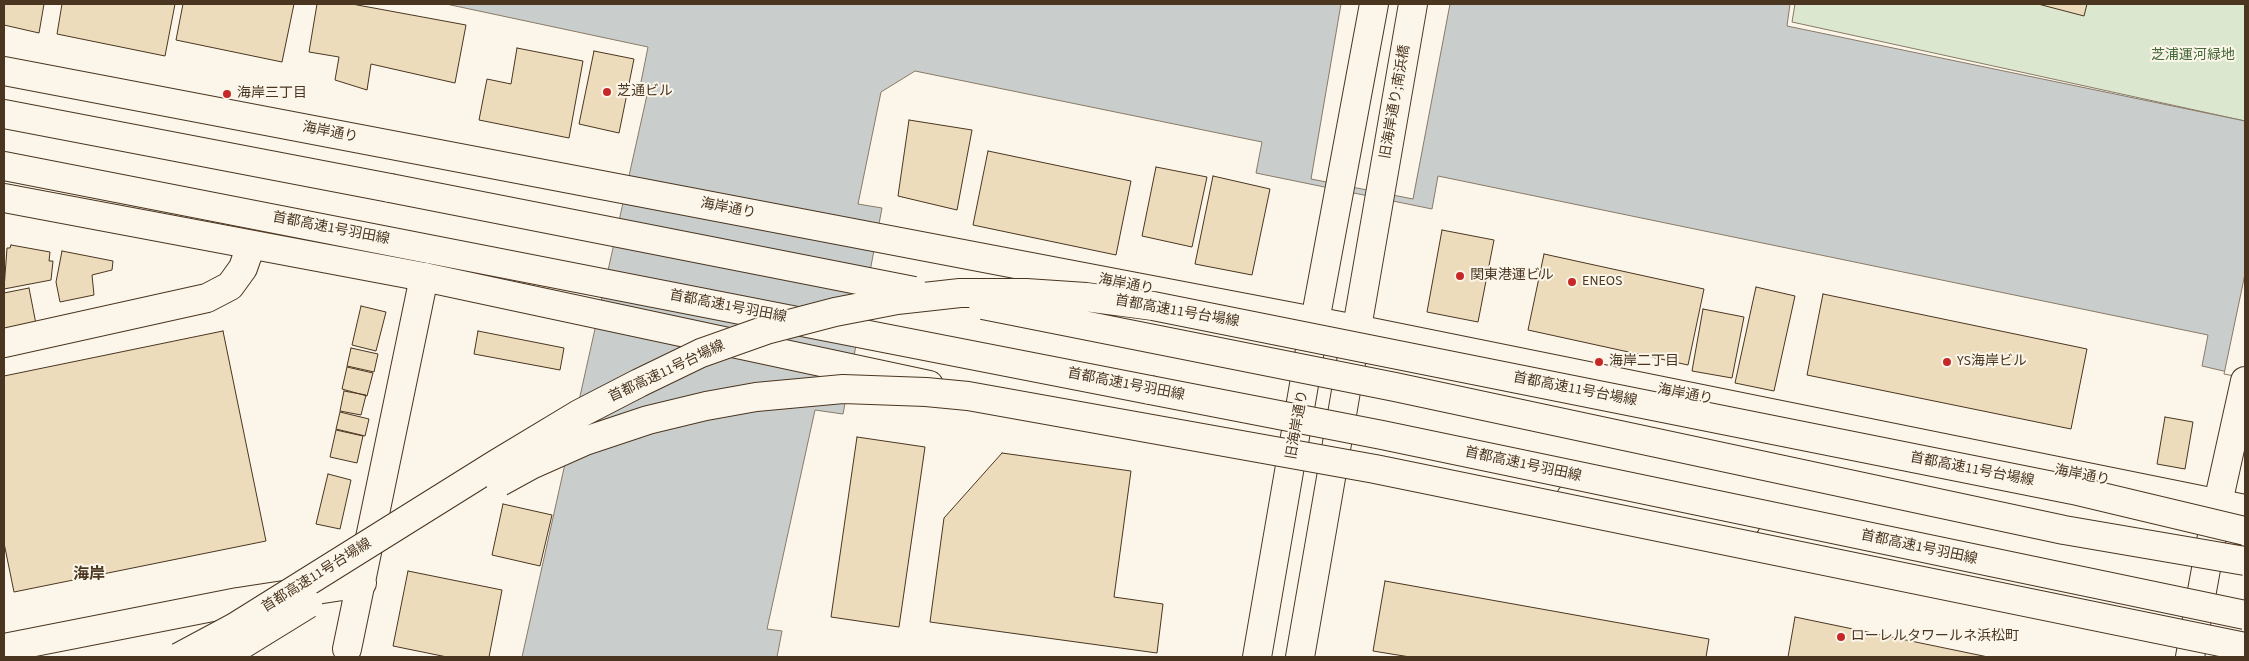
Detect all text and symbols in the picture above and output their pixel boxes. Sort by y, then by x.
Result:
street label: 旧海岸通り;南浜橋 [1378,44,1414,160]
park label: 芝浦運河緑地 [2151,48,2235,64]
place label: 芝通ビル [617,84,673,100]
place label: 海岸三丁目 [237,86,307,102]
marker: 芝通ビル [601,86,613,98]
marker: 海岸三丁目 [221,88,233,100]
street label: 海岸通り [301,119,359,147]
street label: 海岸通り [699,195,757,223]
street label: 首都高速1号羽田線 [271,209,391,249]
place label: 関東港運ビル [1470,268,1554,284]
marker: 関東港運ビル [1454,270,1466,282]
street label: 海岸通り [1097,271,1155,299]
place label: ENEOS [1582,274,1623,290]
marker: ENEOS [1566,276,1578,288]
street label: 首都高速1号羽田線 [668,287,788,327]
street label: 首都高速11号台場線 [1114,293,1240,331]
street label: 首都高速11号台場線 [606,338,728,406]
place label: 海岸二丁目 [1609,354,1679,370]
place label: YS海岸ビル [1957,354,2027,370]
marker: 海岸二丁目 [1593,356,1605,368]
marker: YS海岸ビル [1941,356,1953,368]
street label: 首都高速1号羽田線 [1066,365,1186,405]
street label: 首都高速11号台場線 [1512,370,1638,410]
street label: 海岸通り [1656,381,1714,409]
street label: 旧海岸通り [1284,389,1312,461]
street label: 首都高速1号羽田線 [1463,444,1583,486]
street label: 首都高速11号台場線 [1909,450,2035,490]
street label: 海岸通り [2053,462,2111,490]
street label: 首都高速1号羽田線 [1859,527,1979,569]
street label: 首都高速11号台場線 [259,536,375,616]
district label: 海岸 [73,565,105,585]
place label: ローレルタワールネ浜松町 [1851,629,2019,645]
marker: ローレルタワールネ浜松町 [1835,631,1847,643]

